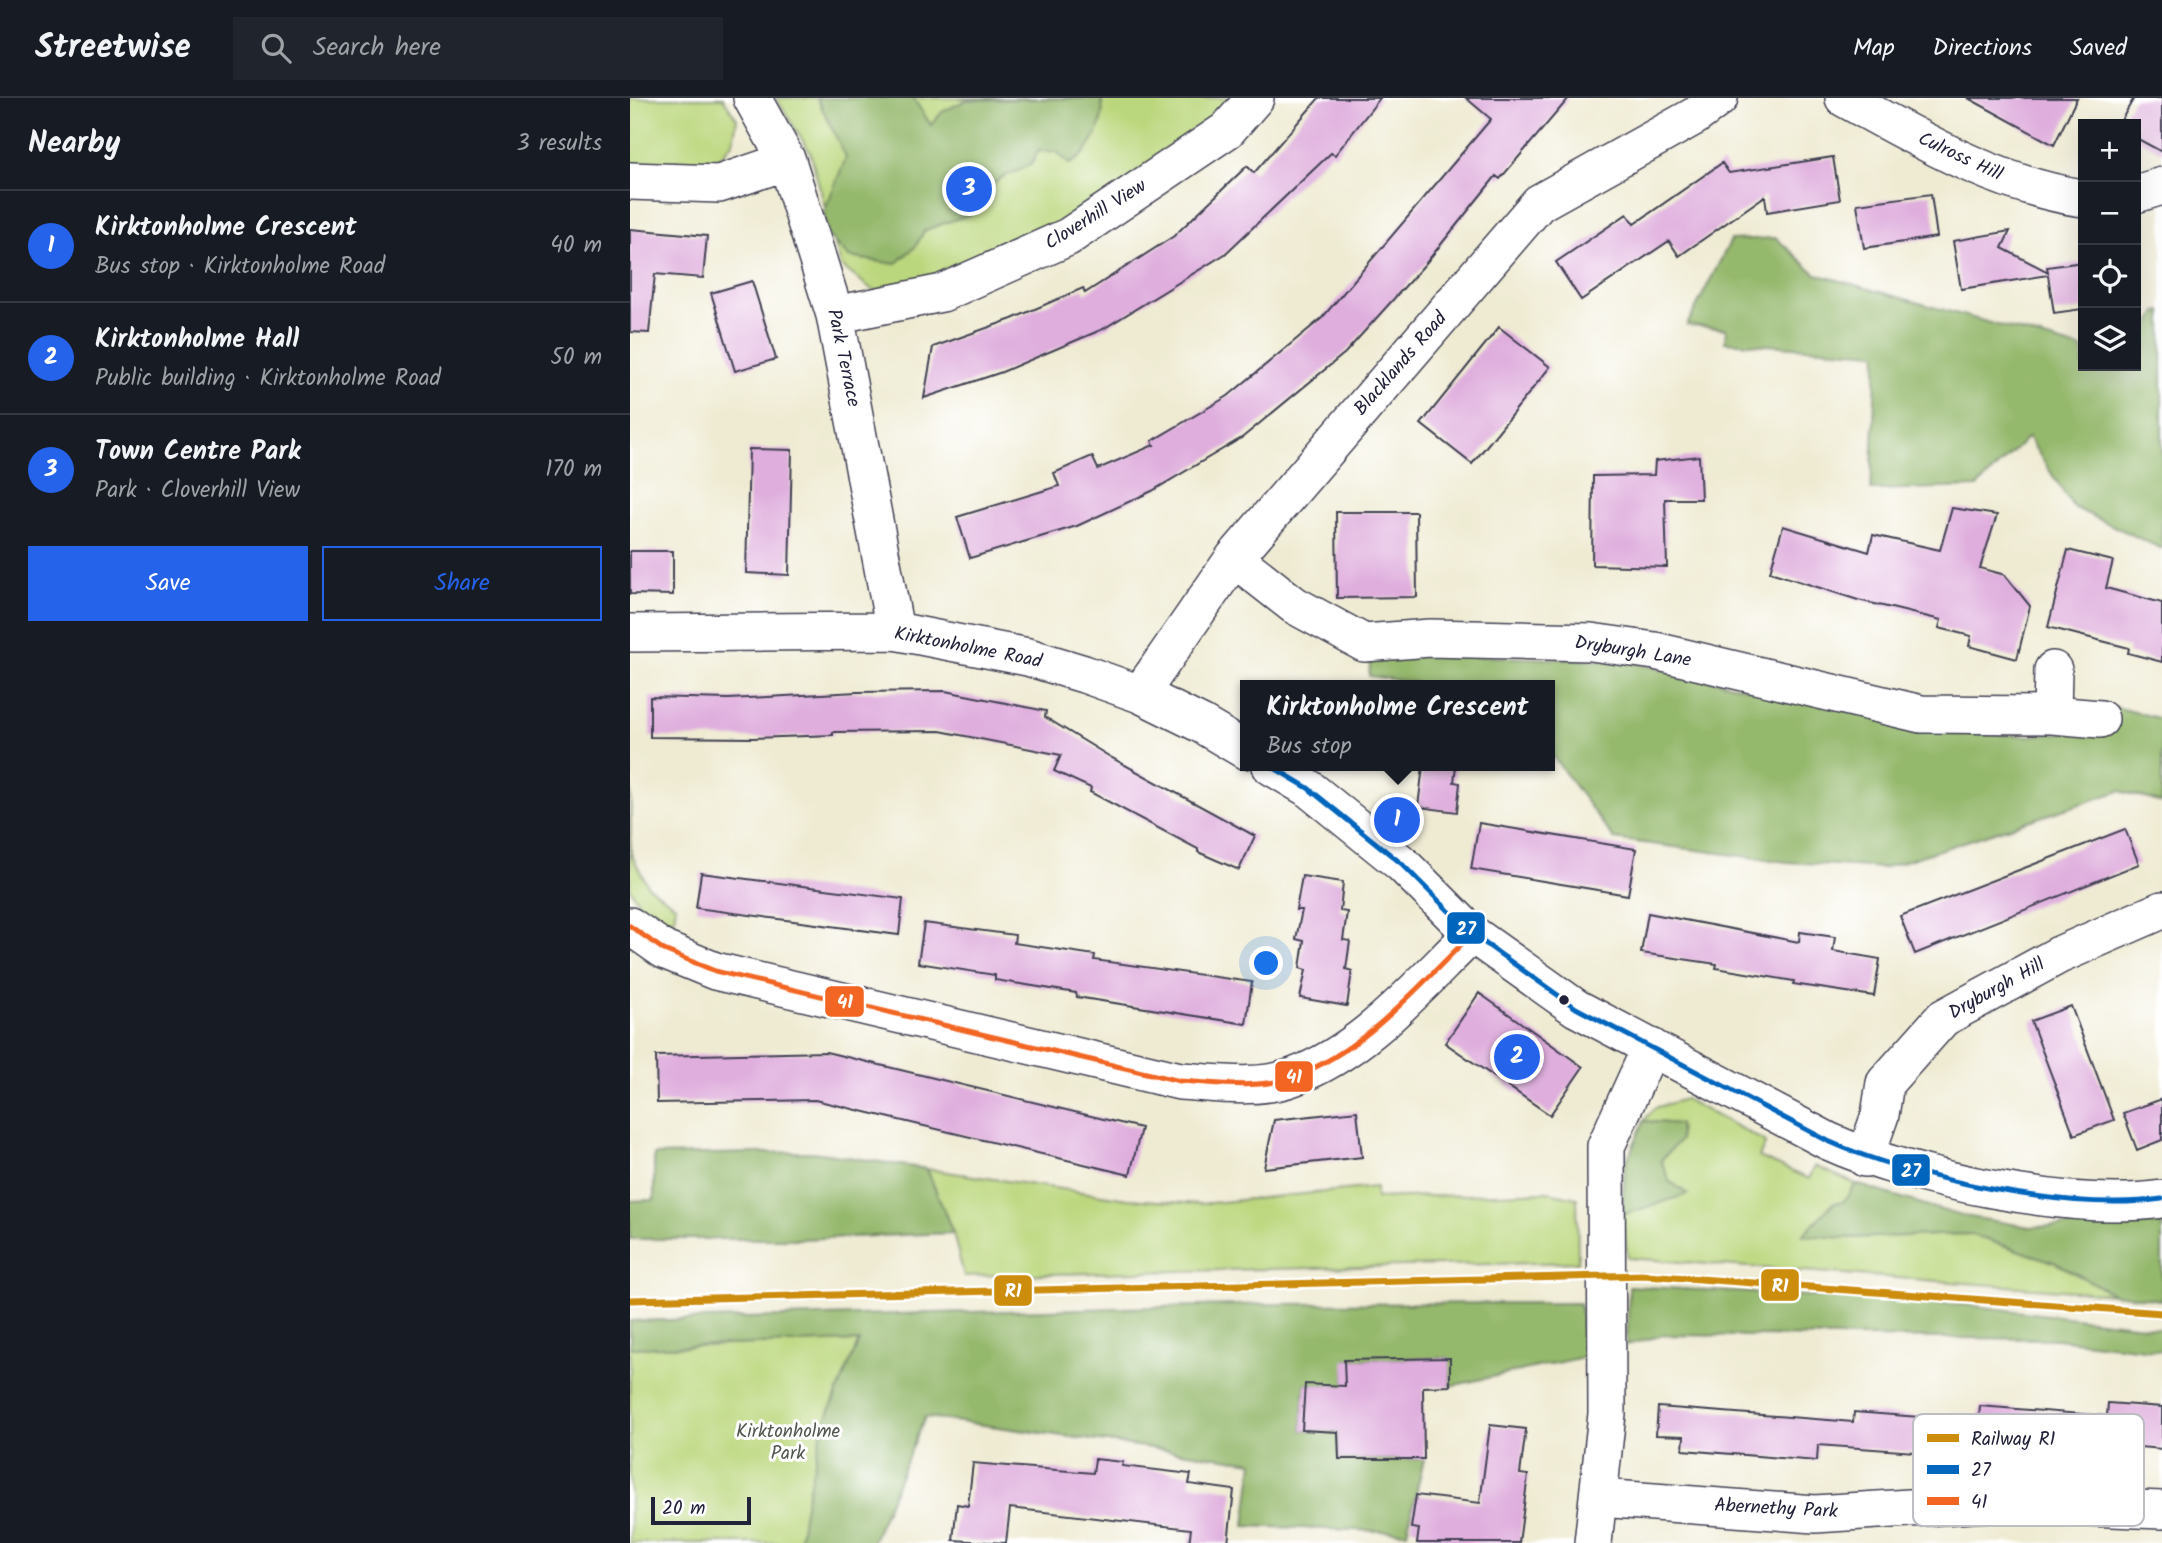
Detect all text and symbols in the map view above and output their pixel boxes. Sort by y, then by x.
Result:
search box [233,17,723,80]
text: Streetwise [35,22,191,75]
text: Search here [313,27,441,69]
icon: search [257,29,295,67]
text: Map [1853,29,1895,68]
text: Directions [1933,29,2032,68]
text: Saved [2070,29,2127,68]
map controls [2078,119,2141,371]
button: + [2078,119,2141,182]
text: Nearby [28,120,120,168]
street label: Culross Hill [1913,124,2008,190]
text: 3 results [516,126,602,162]
pin: 3 [946,163,992,215]
street label: Cloverhill View [1039,172,1153,258]
button: − [2078,182,2141,245]
text: Kirktonholme Crescent [95,207,357,249]
text: 1 [48,228,54,264]
text: 40 m [550,228,602,264]
button: locate [2078,245,2141,308]
text: Bus stop · Kirktonholme Road [95,249,385,285]
street label: Blacklands Road [1347,305,1455,423]
street label: Park Terrace [818,306,868,410]
button: layers [2078,308,2141,371]
text: Kirktonholme Hall [95,319,299,361]
text: 2 [44,340,58,376]
text: 50 m [551,340,602,376]
text: Public building · Kirktonholme Road [95,361,441,397]
text: Town Centre Park [95,431,301,473]
text: 3 [45,452,57,488]
text: 170 m [545,452,602,488]
text: Park · Cloverhill View [95,473,300,509]
button: Save [28,546,308,621]
button: Share [322,546,602,621]
street label: Kirktonholme Road [892,619,1045,677]
street label: Dryburgh Lane [1573,628,1694,676]
popup [1240,680,1555,771]
text: Kirktonholme Crescent [1267,687,1528,729]
text: Bus stop [1267,729,1351,765]
pin: 1 [1374,794,1420,846]
line badge: 27 [1446,911,1486,945]
text: 27 [1456,915,1477,945]
your location [1249,946,1283,980]
street label: Dryburgh Hill [1943,950,2051,1028]
line badge: 41 [824,985,865,1018]
text: 41 [837,988,853,1018]
unlabelled marker [1557,993,1571,1007]
pin: 2 [1494,1031,1540,1083]
line badge: 41 [1274,1060,1314,1093]
text: 41 [1286,1063,1302,1093]
line badge: 27 [1891,1153,1931,1187]
text: 27 [1901,1157,1922,1187]
line badge: R1 [1760,1268,1800,1302]
text: R1 [1771,1272,1789,1302]
line badge: R1 [993,1274,1033,1307]
text: R1 [1004,1277,1022,1307]
legend [1913,1414,2144,1526]
park label: Kirktonholme Park [736,1417,841,1469]
text: Railway R1 [1971,1425,2056,1455]
text: 27 [1971,1456,1992,1486]
text: 41 [1971,1488,1987,1518]
street label: Abernethy Park [1714,1491,1839,1527]
scale bar [651,1494,751,1526]
text: 20 m [662,1494,705,1524]

